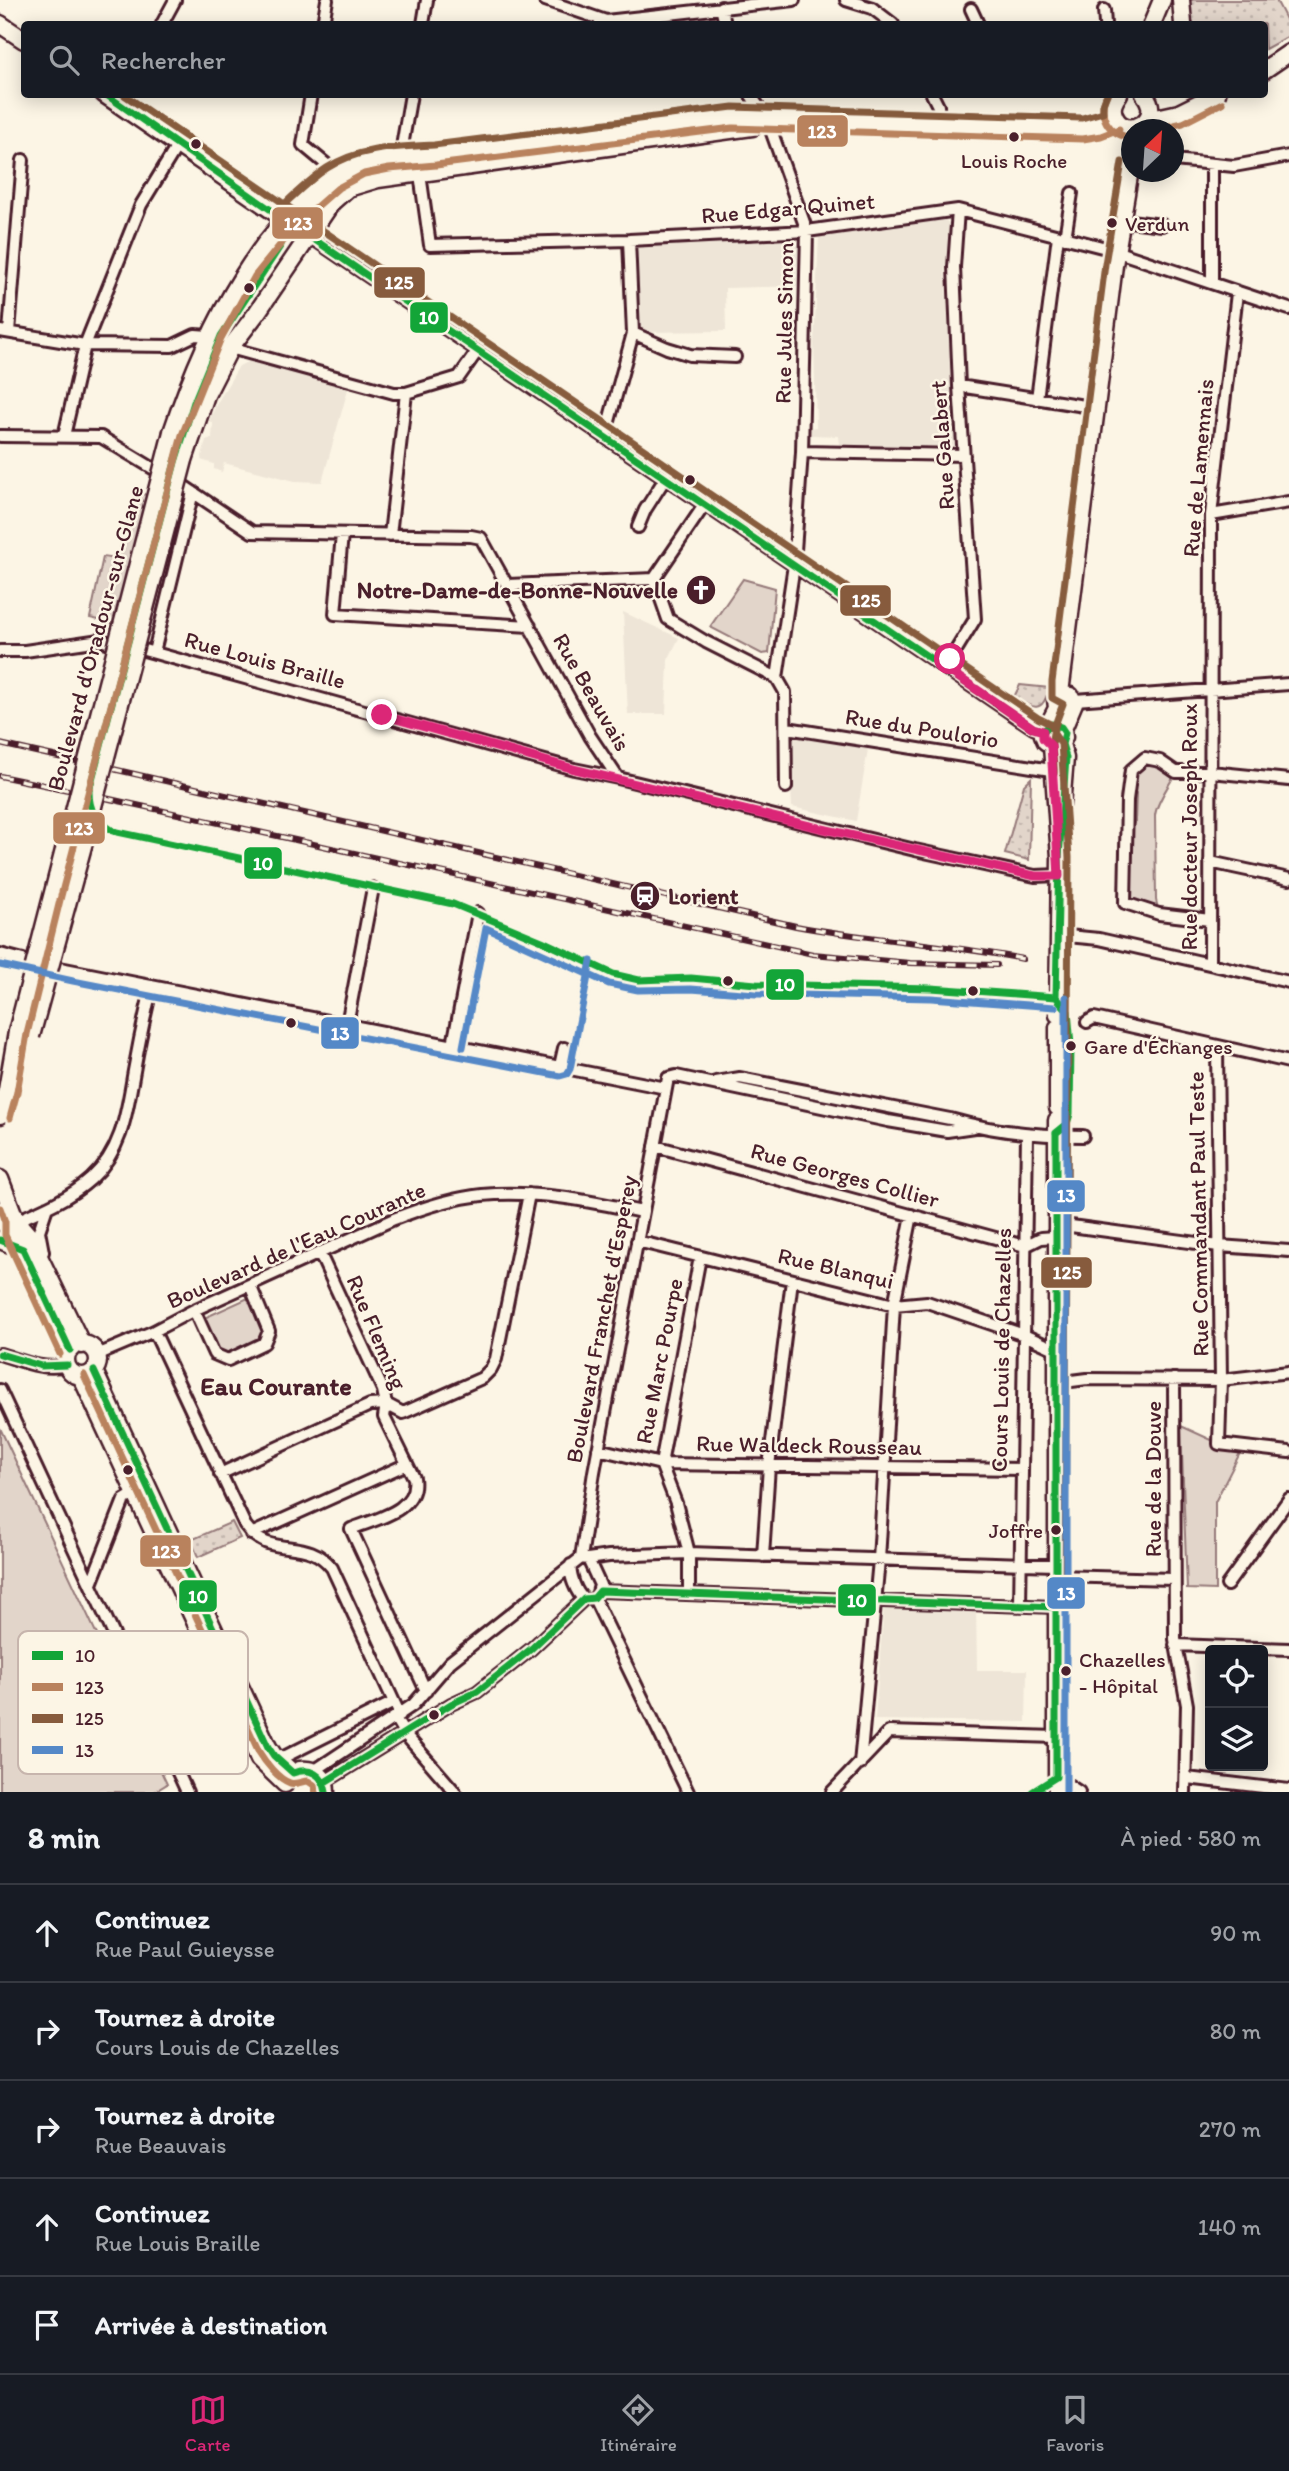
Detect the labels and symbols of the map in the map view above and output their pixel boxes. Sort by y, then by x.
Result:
line badge: 123 [796,114,849,148]
north arrow [1121,119,1184,182]
text: 123 [807,120,837,143]
marker: Louis Roche [1007,130,1021,144]
unlabelled marker [189,137,203,151]
place label: Louis Roche [961,148,1067,173]
street label: Rue Edgar Quinet [700,186,876,230]
line badge: 123 [271,206,324,240]
place label: Verdun [1125,211,1190,236]
text: 123 [283,212,313,235]
marker: Verdun [1105,216,1119,230]
street label: Rue Jules Simon [769,242,799,404]
line badge: 125 [373,266,426,299]
text: 125 [385,271,413,294]
unlabelled marker [242,281,256,295]
line badge: 10 [409,301,449,334]
text: 10 [419,306,440,329]
street label: Rue de Lamennais [1176,378,1220,558]
street label: Rue Galabert [924,379,960,511]
unlabelled marker [683,473,697,487]
street label: Boulevard d'Oradour-sur-Glane [41,482,149,794]
church icon: Notre-Dame-de-Bonne-Nouvelle [684,573,718,607]
place label: Notre-Dame-de-Bonne-Nouvelle [357,576,678,604]
line badge: 125 [839,584,892,617]
text: 125 [852,589,880,612]
street label: Rue Louis Braille [181,625,349,695]
street label: Rue Beauvais [547,628,637,756]
route start [934,643,965,674]
route end [366,699,397,730]
street label: Rue du Poulorio [843,702,1001,754]
street label: Rue docteur Joseph Roux [1175,703,1203,951]
line badge: 123 [52,811,106,845]
text: 123 [64,817,94,840]
line badge: 10 [243,846,283,880]
text: 10 [253,852,274,875]
station icon: Lorient [628,879,662,913]
place label: Lorient [668,882,739,910]
line badge: 10 [765,968,805,1001]
text: 10 [775,973,796,996]
unlabelled marker [721,974,735,988]
unlabelled marker [966,984,980,998]
unlabelled marker [284,1016,298,1030]
line badge: 13 [320,1016,360,1050]
text: 13 [330,1022,350,1045]
place label: Gare d'Échanges [1084,1034,1233,1059]
marker: Gare d'Échanges [1064,1039,1078,1053]
street label: Rue Commandant Paul Teste [1182,1071,1214,1357]
street label: Rue Georges Collier [748,1136,942,1214]
street label: Boulevard Franchet d'Esperey [559,1173,643,1465]
street label: Boulevard de l'Eau Courante [162,1175,430,1315]
line badge: 13 [1046,1179,1086,1213]
text: 13 [1056,1184,1076,1207]
street label: Cours Louis de Chazelles [985,1227,1017,1473]
street label: Rue Blanqui [775,1241,897,1295]
line badge: 125 [1040,1256,1093,1289]
text: 125 [1053,1261,1081,1284]
street label: Rue Fleming [340,1271,414,1394]
street label: Rue Marc Pourpe [629,1276,689,1446]
district label: Eau Courante [200,1370,352,1402]
street label: Rue de la Douve [1139,1401,1167,1557]
street label: Rue Waldeck Rousseau [696,1429,922,1461]
unlabelled marker [121,1463,135,1477]
place label: Joffre [989,1518,1043,1543]
marker: Joffre [1049,1523,1063,1537]
line badge: 123 [139,1534,192,1568]
text: 123 [151,1540,181,1563]
line badge: 13 [1046,1576,1086,1610]
line badge: 10 [178,1579,218,1613]
text: 13 [1056,1582,1076,1605]
line badge: 10 [837,1583,877,1617]
text: 10 [188,1585,209,1608]
text: 10 [847,1589,868,1612]
legend [18,1631,248,1774]
text: 10 [75,1644,96,1667]
place label: Chazelles - Hôpital [1079,1647,1166,1698]
marker: Chazelles - Hôpital [1059,1664,1073,1678]
text: 123 [75,1676,104,1699]
text: 125 [75,1707,104,1730]
unlabelled marker [427,1708,441,1722]
text: 13 [75,1739,94,1762]

